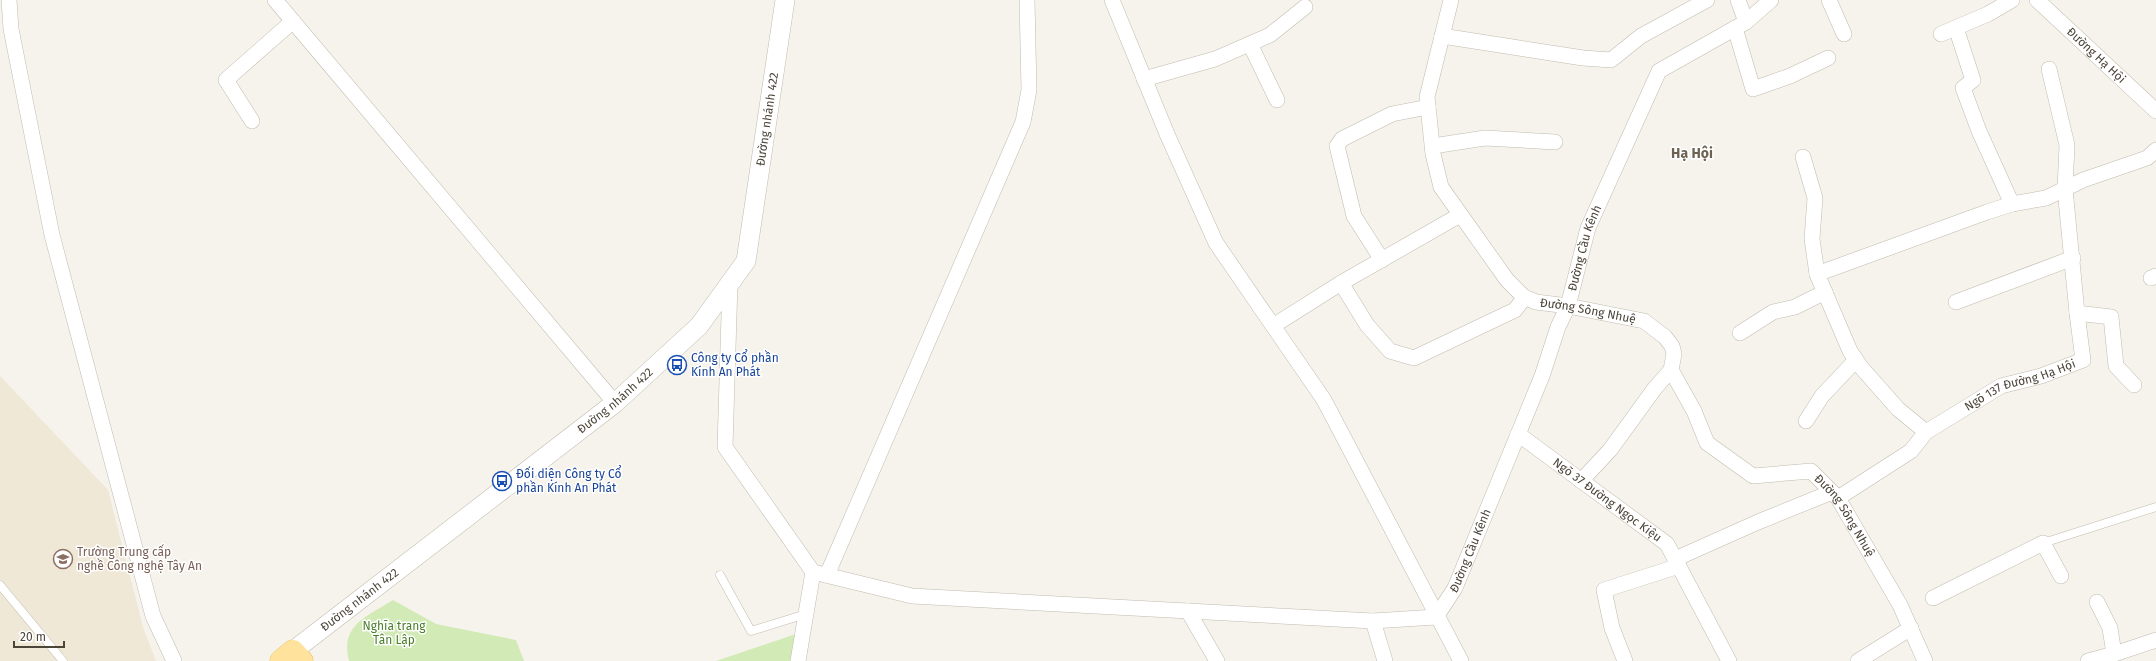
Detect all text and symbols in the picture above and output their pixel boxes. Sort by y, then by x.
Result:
street label: Đường Hạ Hội [2064,25,2128,86]
street label: Đường nhánh 422 [753,71,781,167]
district label: Hạ Hội [1671,145,1713,162]
street label: Đường Cầu Kênh [1565,203,1604,293]
street label: Đường Sông Nhuệ [1539,296,1637,326]
place label: Công ty Cổ phần Kính An Phát [691,349,779,379]
bus stop icon: Công ty Cổ phần Kính An Phát [666,354,688,376]
street label: Ngõ 137 Đường Hạ Hội [1962,357,2077,414]
street label: Đường nhánh 422 [575,365,656,436]
street label: Ngõ 37 Đường Ngọc Kiệu [1550,455,1664,545]
place label: Đối diện Công ty Cổ phần Kính An Phát [516,465,622,495]
bus stop icon: Đối diện Công ty Cổ phần Kính An Phát [491,470,513,492]
street label: Đường Sông Nhuệ [1811,471,1878,559]
street label: Đường Cầu Kênh [1447,507,1494,595]
place label: Trường Trung cấp nghề Công nghệ Tây An [77,544,202,573]
school or university icon: Trường Trung cấp nghề Công nghệ Tây An [52,548,74,570]
street label: Đường nhánh 422 [318,565,401,634]
park label: Nghĩa trang Tân Lập [363,619,426,647]
scale bar [14,623,64,649]
text: 20 m [20,630,46,644]

